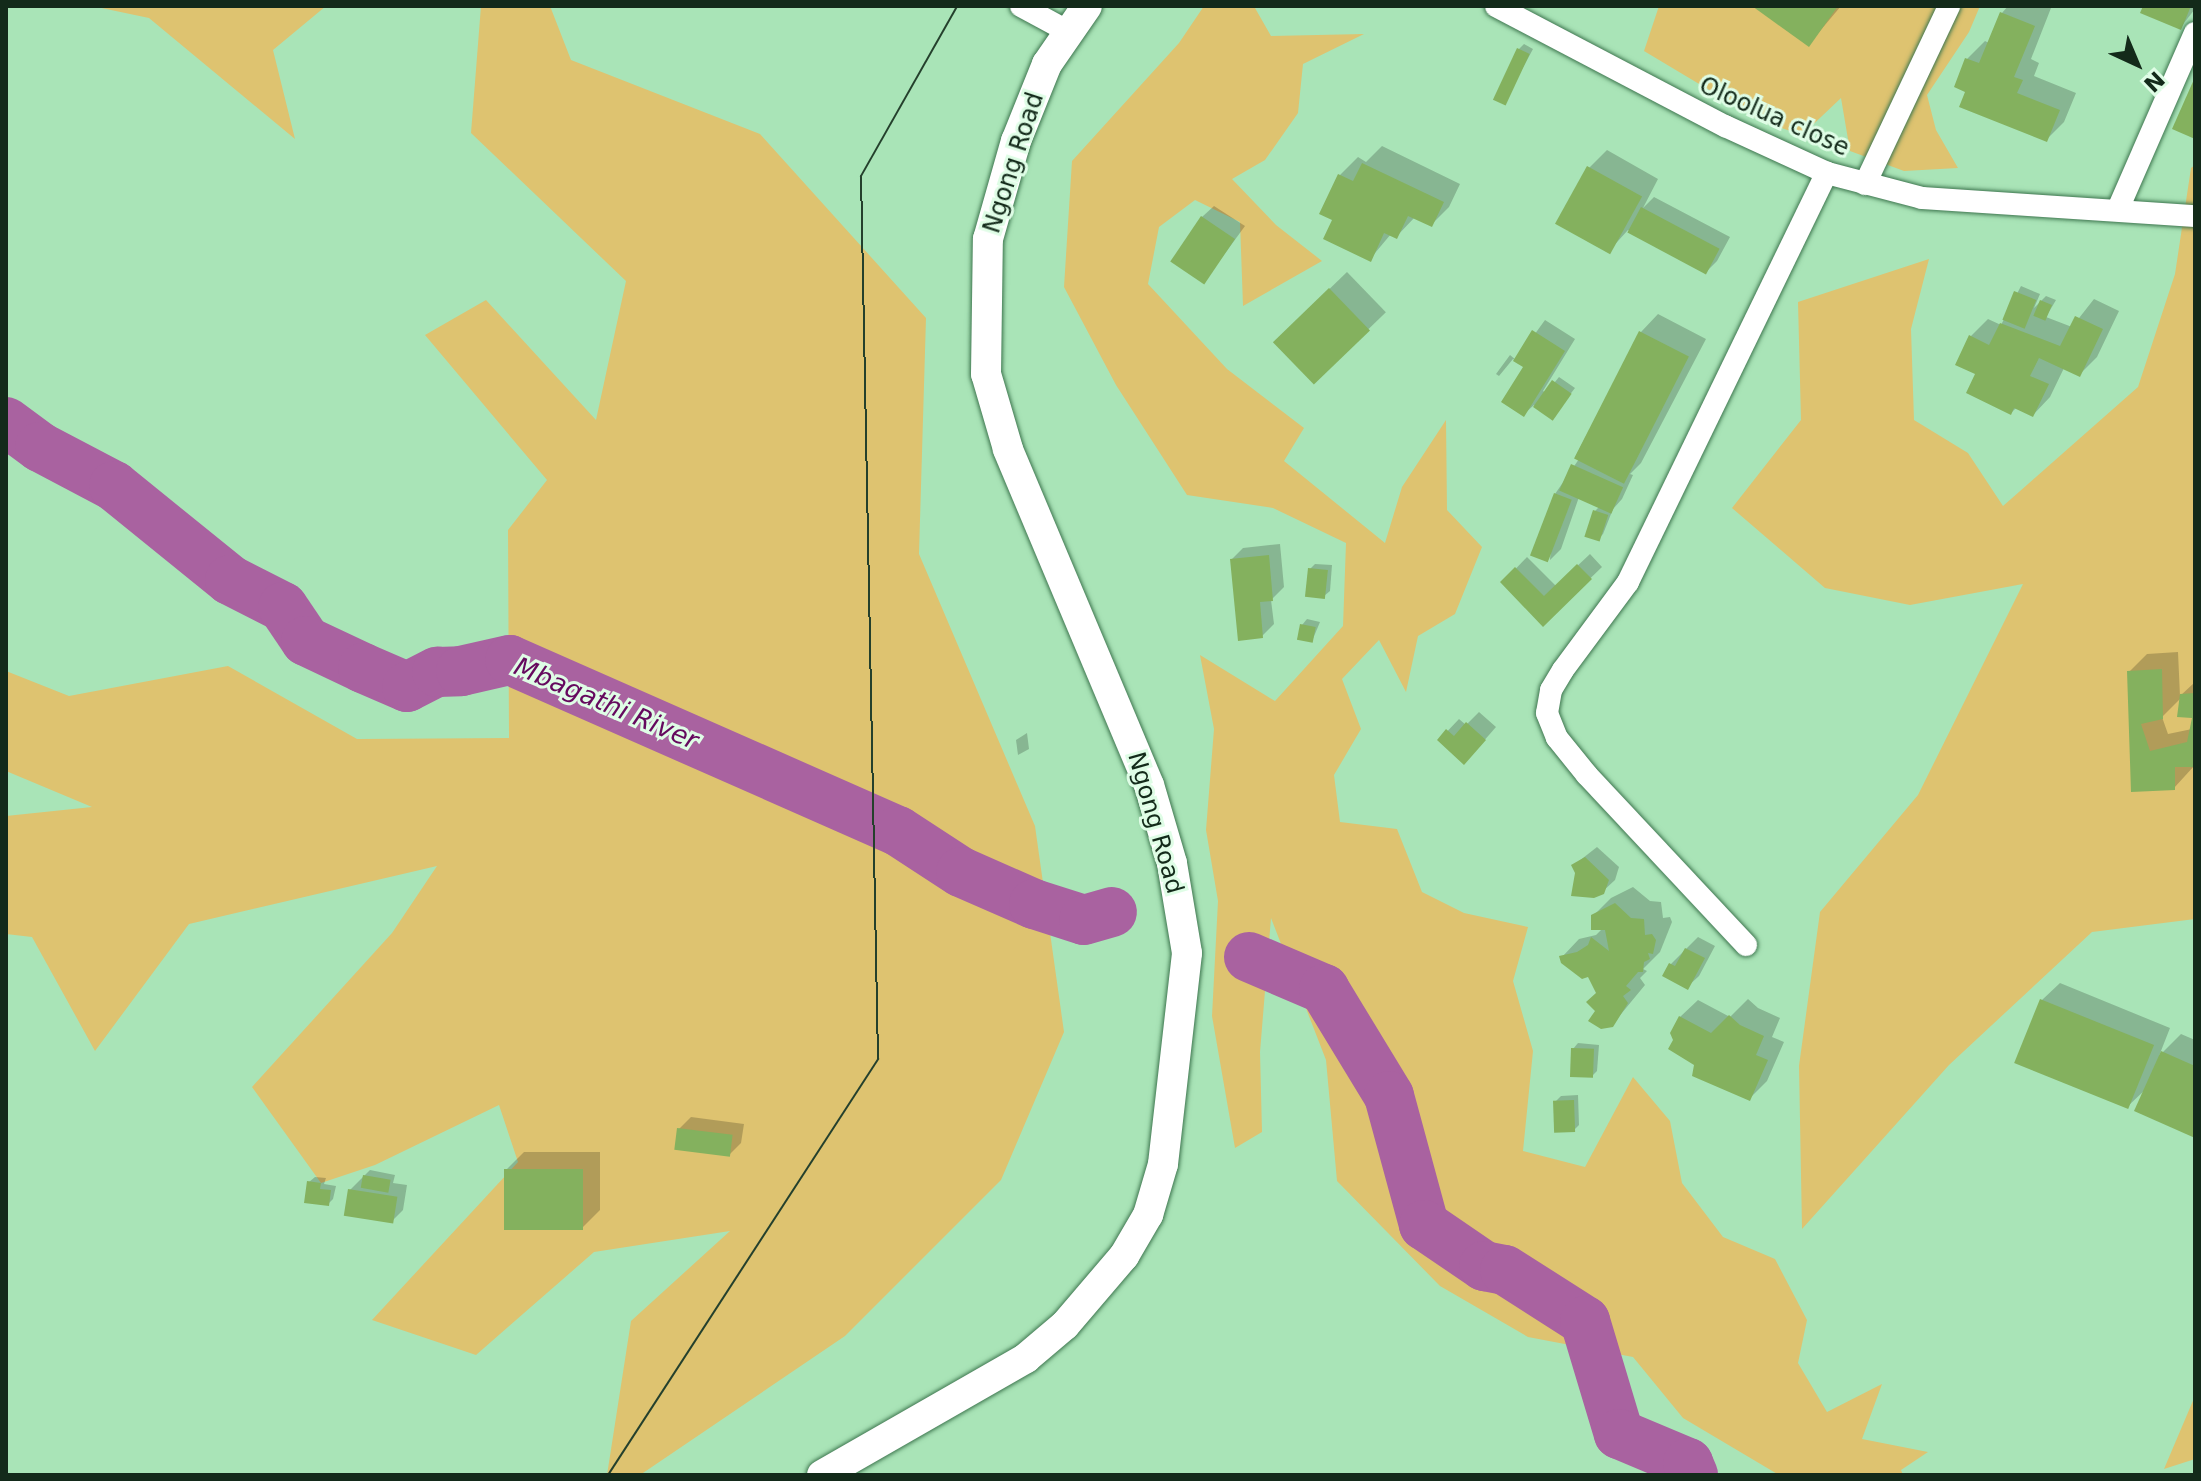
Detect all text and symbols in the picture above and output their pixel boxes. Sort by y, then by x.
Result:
north arrow [2097,24,2177,104]
text: N [2139,66,2169,97]
street label: Oloolua close [1695,71,1853,163]
street label: Ngong Road [978,89,1050,237]
water label: Mbagathi River [509,651,703,757]
street label: Ngong Road [1121,749,1189,897]

